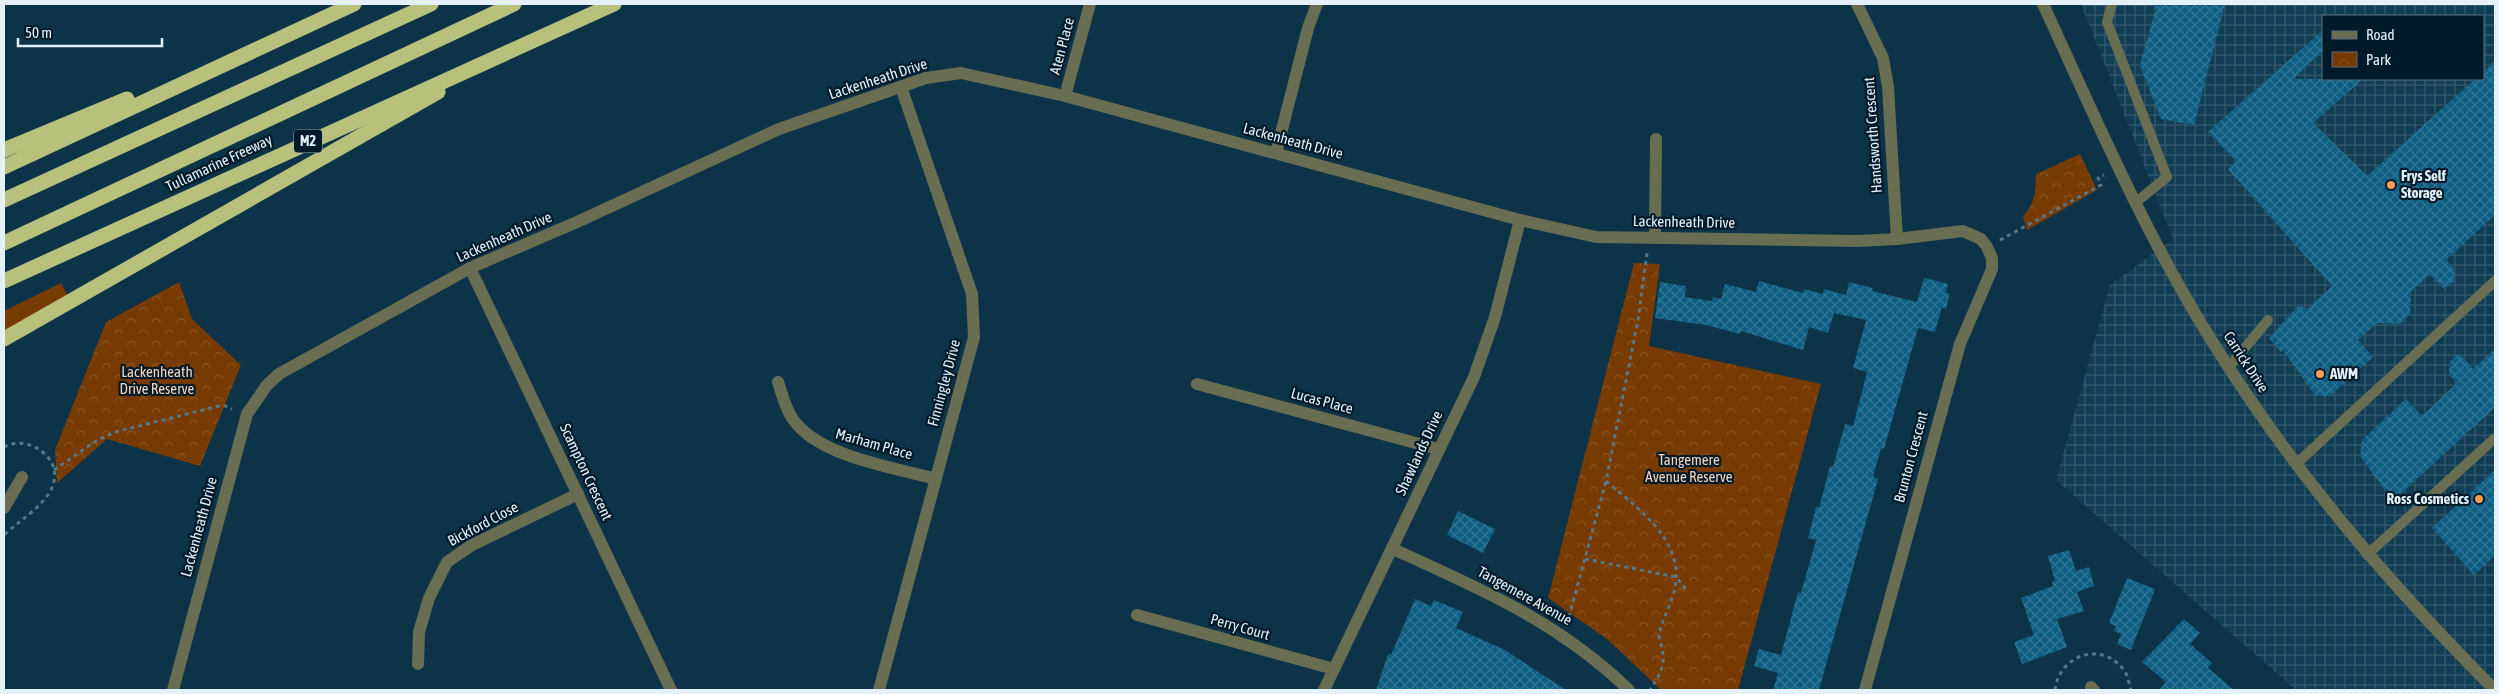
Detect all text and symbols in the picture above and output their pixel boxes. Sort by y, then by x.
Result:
scale bar [18,15,161,47]
street label: Aten Place [1046,15,1077,76]
legend [2322,15,2484,80]
text: 50 m [25,24,52,41]
text: Road [2366,26,2395,43]
text: Park [2366,51,2391,68]
street label: Lackenheath Drive [826,55,929,102]
street label: Handsworth Crescent [1860,76,1885,194]
street label: Lackenheath Drive [1241,119,1345,162]
street label: Tullamarine Freeway [163,130,275,195]
road number: M2 [294,130,322,152]
place label: Frys Self Storage [2401,167,2447,201]
marker: Frys Self Storage [2385,179,2397,191]
street label: Lackenheath Drive [453,208,554,265]
street label: Lackenheath Drive [1633,212,1736,231]
street label: Carrick Drive [2220,328,2273,396]
street label: Finningley Drive [924,337,963,428]
park label: Lackenheath Drive Reserve [120,363,195,397]
place label: AWM [2329,365,2358,382]
marker: AWM [2314,368,2326,380]
street label: Lucas Place [1289,384,1355,417]
street label: Shawlands Drive [1392,408,1446,498]
street label: Brunton Crescent [1890,409,1931,504]
street label: Scampton Crescent [557,421,616,523]
street label: Marham Place [834,424,915,463]
park label: Tangemere Avenue Reserve [1645,451,1733,485]
street label: Lackenheath Drive [177,475,220,579]
place label: Ross Cosmetics [2386,490,2470,507]
marker: Ross Cosmetics [2473,493,2485,505]
street label: Bickford Close [445,498,521,549]
street label: Tangemere Avenue [1475,563,1576,629]
street label: Perry Court [1209,610,1272,643]

